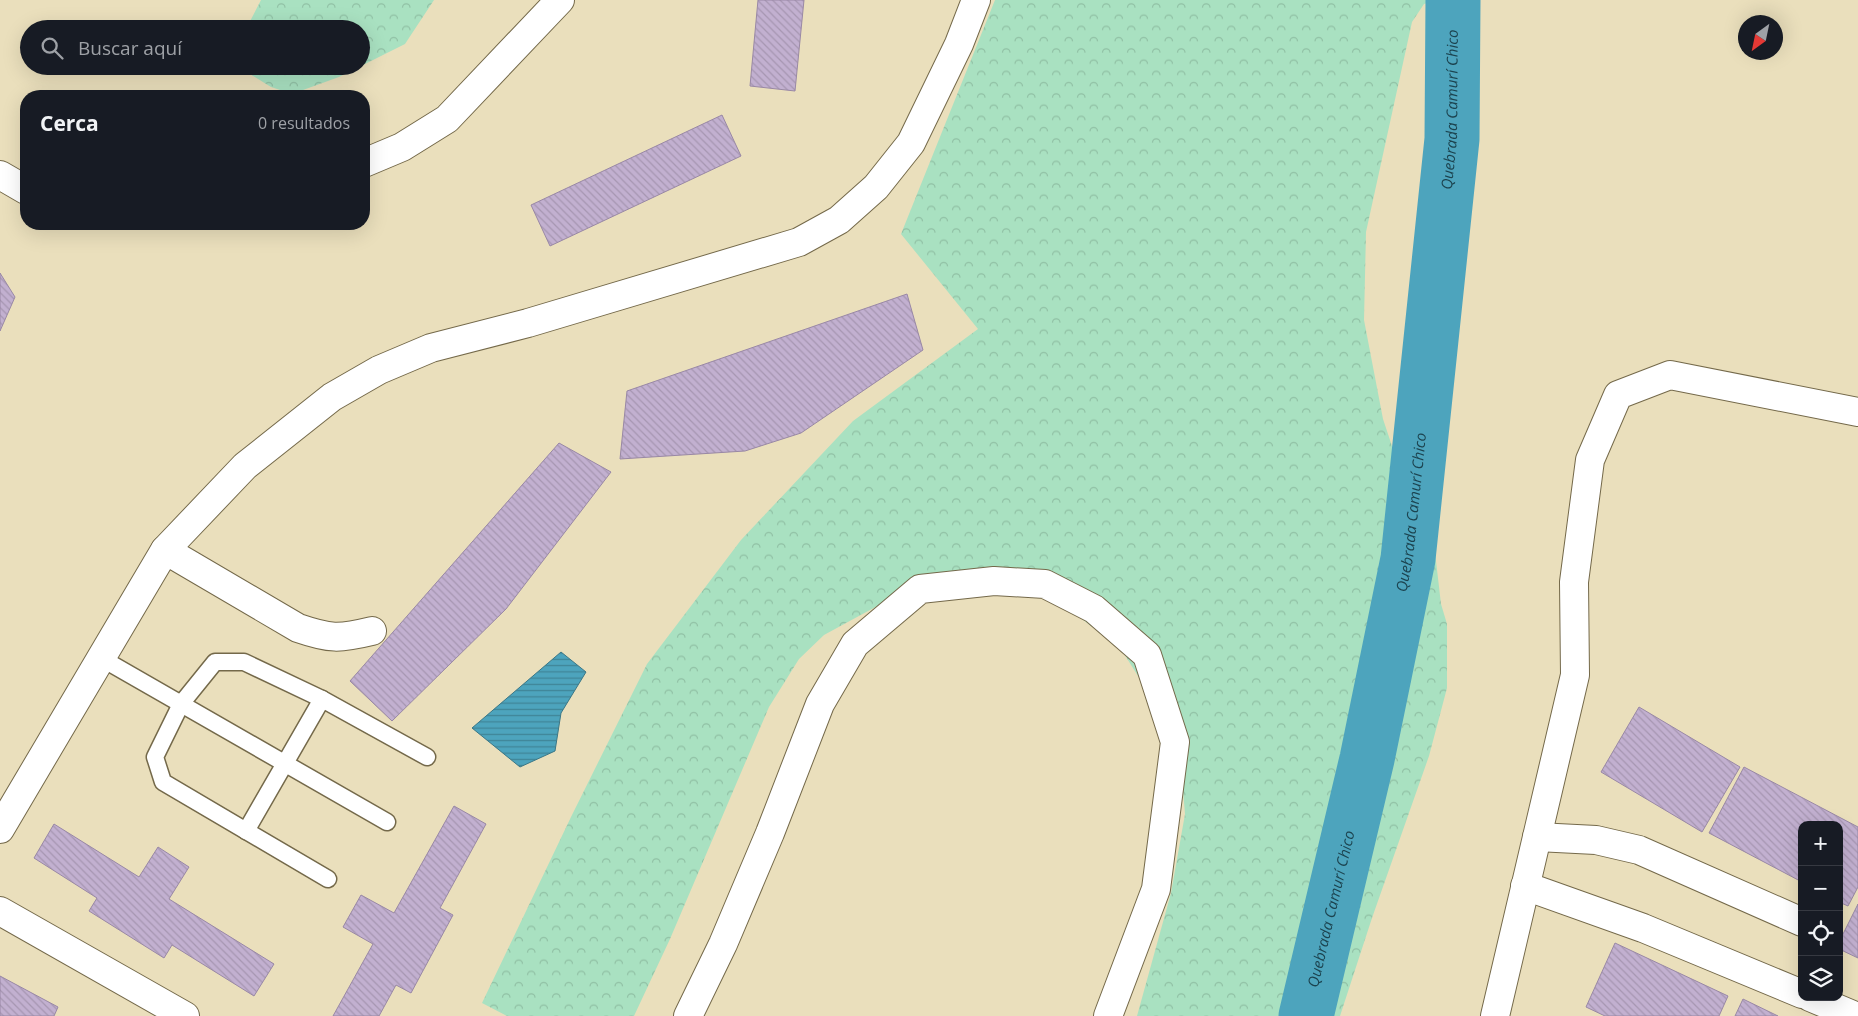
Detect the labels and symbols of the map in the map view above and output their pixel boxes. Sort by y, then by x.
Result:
north arrow [1738,15,1783,60]
water label: Quebrada Camurí Chico [1436,29,1462,190]
water label: Quebrada Camurí Chico [1391,432,1430,594]
water label: Quebrada Camurí Chico [1302,828,1359,989]

